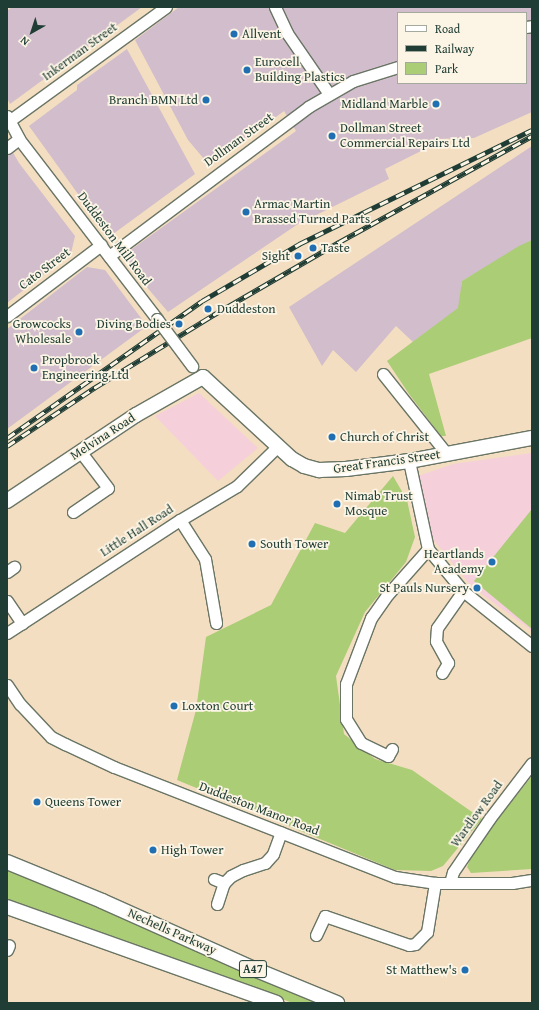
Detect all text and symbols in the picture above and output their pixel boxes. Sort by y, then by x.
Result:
north arrow [12,12,52,52]
legend [397,12,527,84]
street label: Inkerman Street [39,20,121,84]
text: Road [435,20,460,37]
place label: Allvent [242,26,281,42]
marker: Allvent [229,29,239,39]
text: N [17,33,32,50]
text: Railway [435,40,474,57]
place label: Eurocell Building Plastics [255,55,345,86]
text: Park [435,60,458,77]
marker: Eurocell Building Plastics [242,65,252,75]
place label: Branch BMN Ltd [109,92,198,108]
marker: Branch BMN Ltd [201,95,211,105]
place label: Midland Marble [341,96,428,112]
marker: Midland Marble [431,99,441,109]
street label: Dollman Street [201,110,277,170]
place label: Dollman Street Commercial Repairs Ltd [340,121,470,152]
marker: Dollman Street Commercial Repairs Ltd [327,131,337,141]
street label: Duddeston Mill Road [74,189,154,289]
place label: Armac Martin Brassed Turned Parts [254,197,370,228]
marker: Armac Martin Brassed Turned Parts [241,207,251,217]
place label: Taste [321,240,350,256]
marker: Taste [308,243,318,253]
street label: Cato Street [16,245,74,293]
place label: Sight [262,248,290,264]
marker: Sight [293,251,303,261]
place label: Duddeston [217,301,276,317]
marker: Duddeston [202,303,214,315]
place label: Diving Bodies [97,316,171,332]
place label: Growcocks Wholesale [13,317,71,348]
marker: Diving Bodies [174,319,184,329]
marker: Growcocks Wholesale [74,327,84,337]
place label: Propbrook Engineering Ltd [42,353,129,384]
marker: Propbrook Engineering Ltd [29,363,39,373]
street label: Melvina Road [68,410,138,464]
place label: Church of Christ [340,429,429,445]
marker: Church of Christ [327,432,337,442]
street label: Great Francis Street [333,447,441,477]
place label: Nimab Trust Mosque [345,489,413,520]
marker: Nimab Trust Mosque [332,499,342,509]
street label: Little Hall Road [98,502,176,560]
place label: South Tower [260,536,328,552]
marker: South Tower [247,539,257,549]
place label: Heartlands Academy [424,547,484,578]
marker: Heartlands Academy [487,557,497,567]
place label: St Pauls Nursery [379,580,469,596]
marker: St Pauls Nursery [472,583,482,593]
place label: Loxton Court [182,698,253,714]
marker: Loxton Court [169,701,179,711]
street label: Wardlow Road [448,778,506,850]
street label: Duddeston Manor Road [197,779,321,839]
place label: Queens Tower [45,794,121,810]
marker: Queens Tower [32,797,42,807]
place label: High Tower [161,842,224,858]
marker: High Tower [148,845,158,855]
street label: Nechells Parkway [125,905,219,959]
road number: A47 [238,959,268,979]
place label: St Matthew's [386,962,457,978]
marker: St Matthew's [460,965,470,975]

